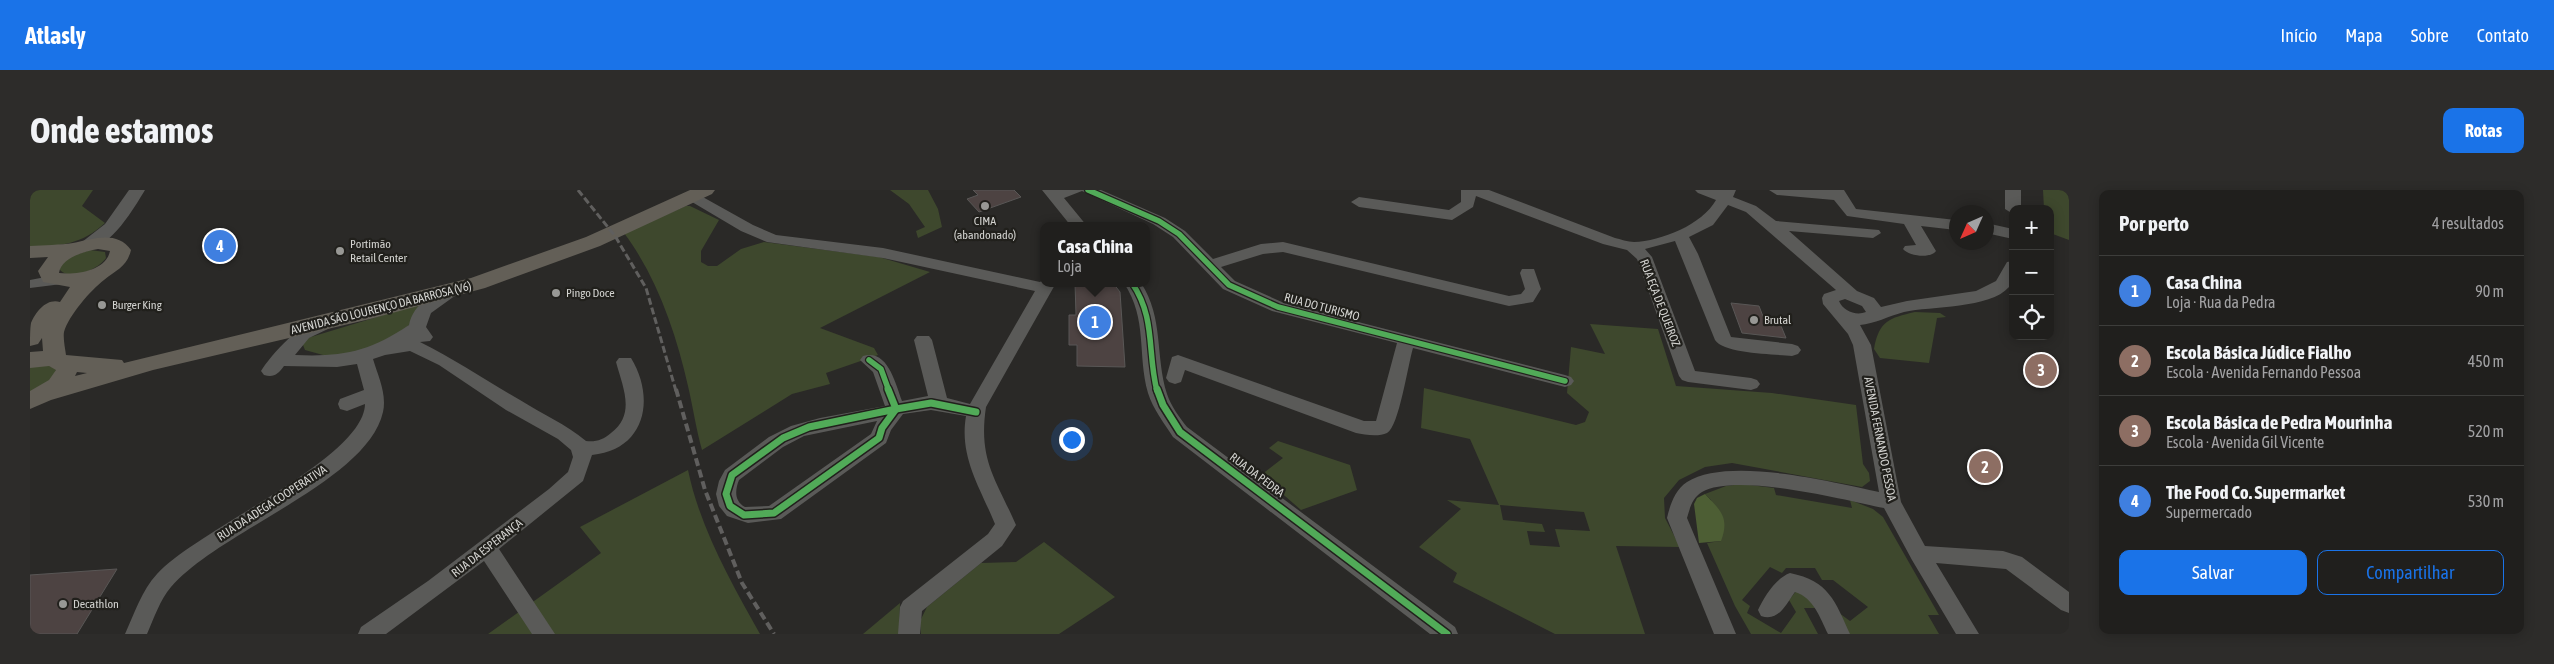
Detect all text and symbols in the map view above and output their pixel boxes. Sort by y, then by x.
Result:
text: Atlasly [25,22,86,49]
text: Início [2281,25,2317,46]
text: Mapa [2345,25,2383,46]
text: Sobre [2411,25,2449,46]
text: Contato [2477,25,2529,46]
button: Rotas [2443,108,2524,153]
text: Onde estamos [30,110,213,150]
marker: CIMA (abandonado) [979,200,991,212]
north arrow [1949,205,1994,250]
map controls [2009,205,2054,340]
button: + [2009,205,2054,250]
text: Por perto [2119,211,2189,235]
place label: CIMA (abandonado) [954,214,1016,242]
text: 4 resultados [2432,214,2504,232]
popup [1040,222,1150,287]
pin: 4 [204,227,236,265]
text: Casa China [1057,235,1133,257]
place label: Portimão Retail Center [350,237,408,265]
marker: Portimão Retail Center [334,245,346,257]
button: − [2009,250,2054,295]
text: Loja [1057,257,1082,275]
street label: RUA EÇA DE QUEIROZ [1637,257,1683,349]
text: Casa China [2166,271,2242,293]
street label: AVENIDA SÃO LOURENÇO DA BARROSA (V6) [289,279,473,337]
text: 1 [2131,282,2139,300]
text: 90 m [2475,282,2504,300]
place label: Pingo Doce [566,286,615,300]
marker: Pingo Doce [550,287,562,299]
street label: RUA DO TURISMO [1283,290,1361,324]
text: Loja · Rua da Pedra [2166,293,2276,311]
button: locate [2009,295,2054,340]
place label: Burger King [112,298,163,312]
marker: Burger King [96,299,108,311]
pin: 1 [1079,303,1111,341]
place label: Brutal [1764,313,1792,327]
marker: Brutal [1748,314,1760,326]
text: Escola Básica Júdice Fialho [2166,341,2352,363]
pin: 3 [2025,351,2057,389]
text: 2 [2131,352,2139,370]
text: 450 m [2468,352,2504,370]
text: Escola · Avenida Fernando Pessoa [2166,363,2361,381]
street label: AVENIDA FERNANDO PESSOA [1861,376,1899,502]
text: Escola Básica de Pedra Mourinha [2166,411,2392,433]
text: 3 [2131,422,2139,440]
text: 520 m [2468,422,2504,440]
your location [1059,427,1085,453]
text: Escola · Avenida Gil Vicente [2166,433,2324,451]
pin: 2 [1969,448,2001,486]
street label: RUA DA PEDRA [1227,450,1287,500]
street label: RUA DA ADEGA COOPERATIVA [215,462,330,544]
text: The Food Co. Supermarket [2166,481,2345,503]
text: 4 [2131,492,2139,510]
text: 530 m [2468,492,2504,510]
text: Supermercado [2166,503,2252,521]
street label: RUA DA ESPERANÇA [449,516,525,580]
button: Salvar [2119,550,2307,595]
button: Compartilhar [2317,550,2504,595]
place label: Decathlon [73,597,119,611]
marker: Decathlon [57,598,69,610]

